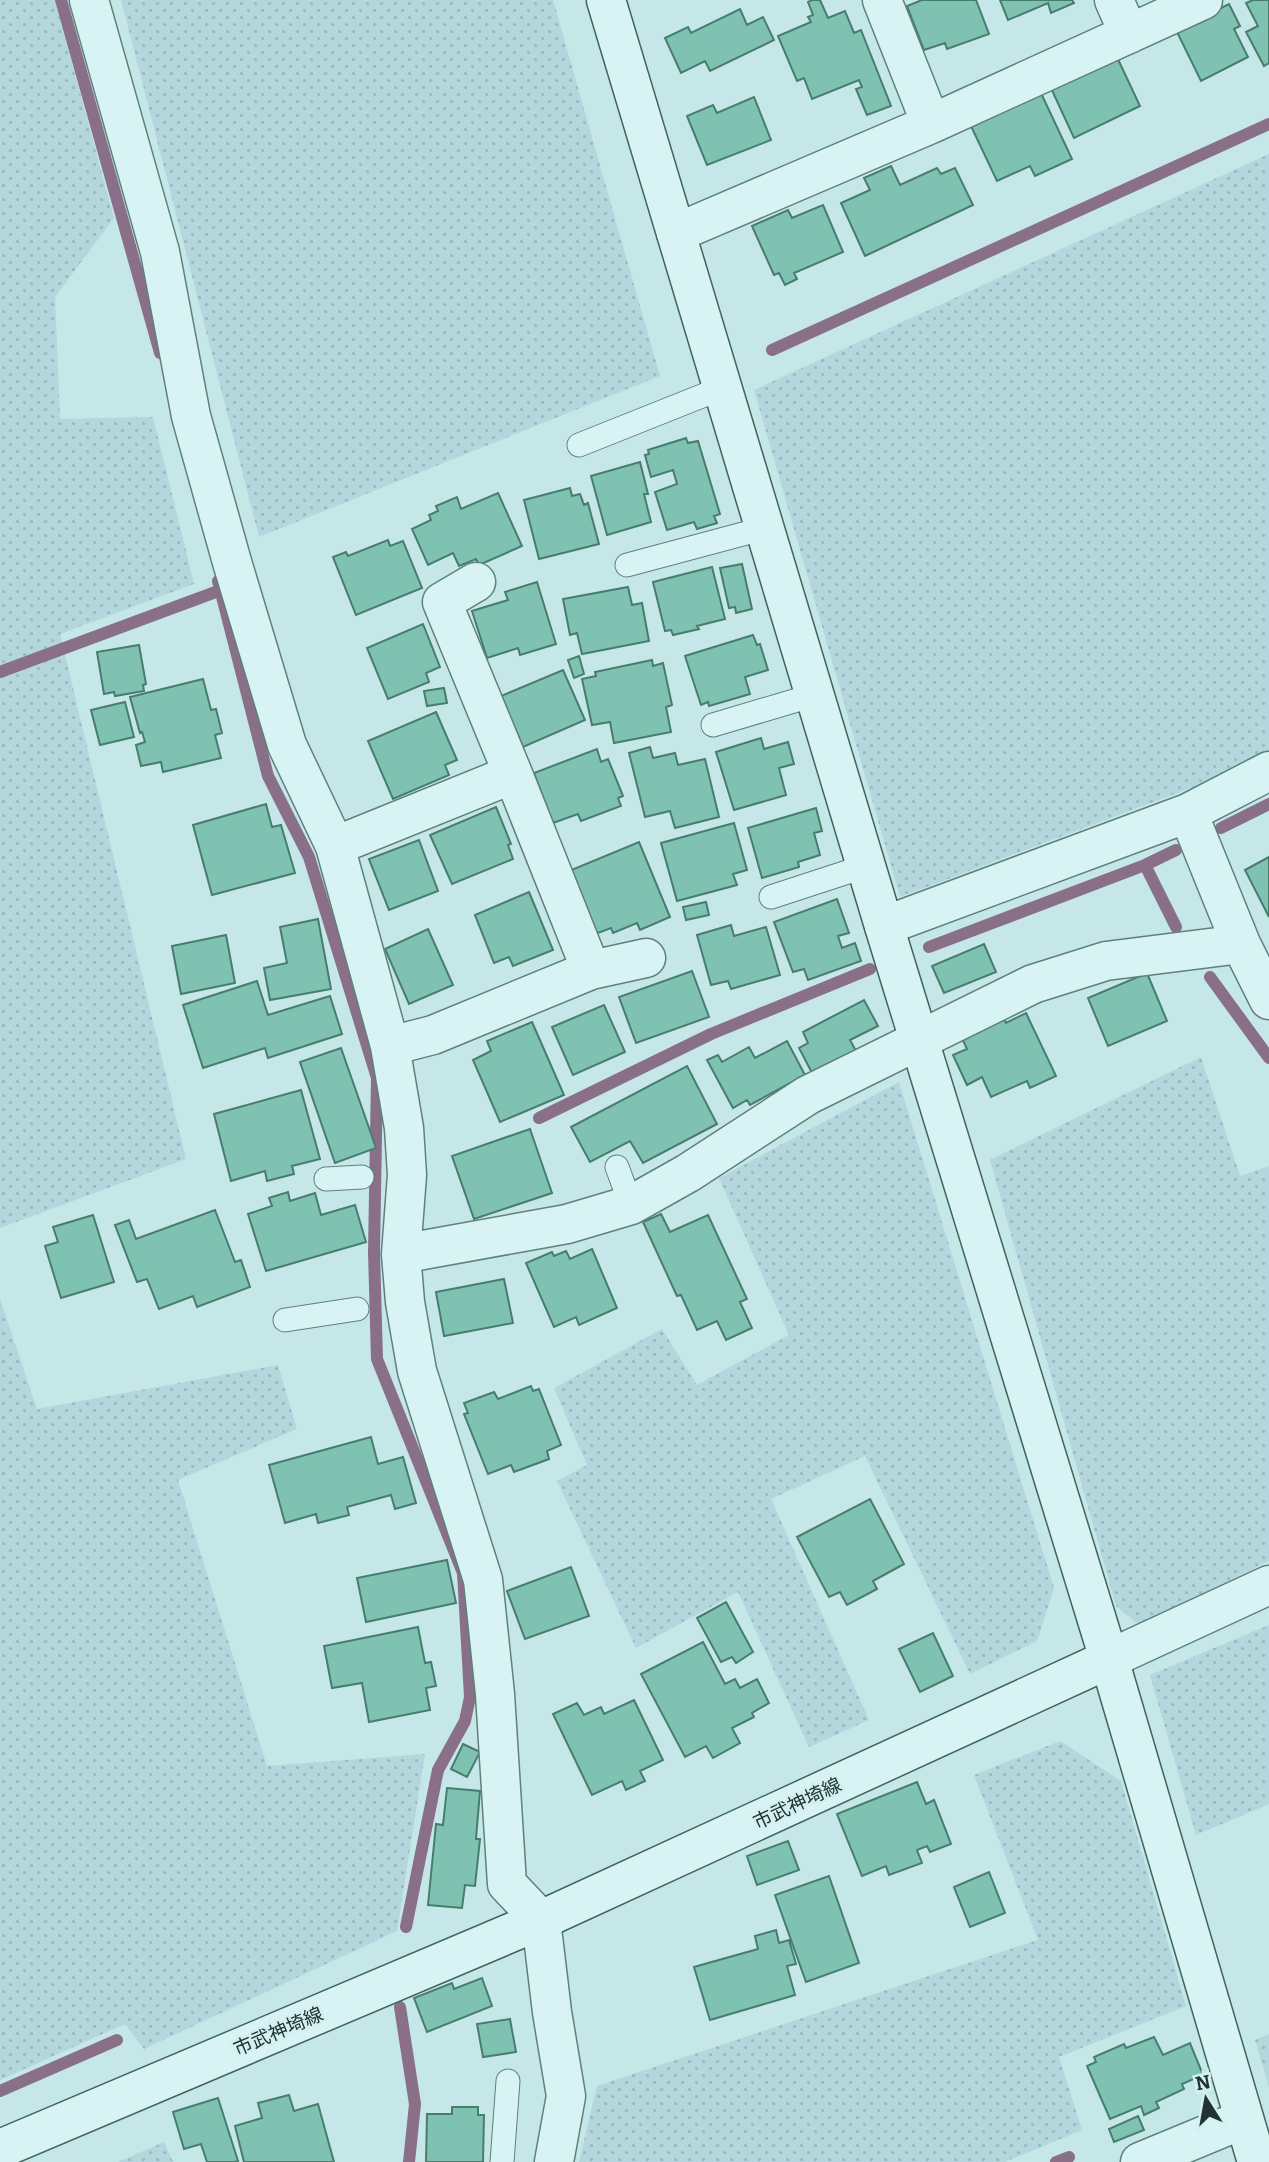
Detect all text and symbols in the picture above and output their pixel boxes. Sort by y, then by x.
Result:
street label: 市武神埼線 [749,1773,845,1834]
street label: 市武神埼線 [230,2002,326,2061]
north arrow [1171,2064,1241,2134]
text: N [1193,2070,1213,2095]

